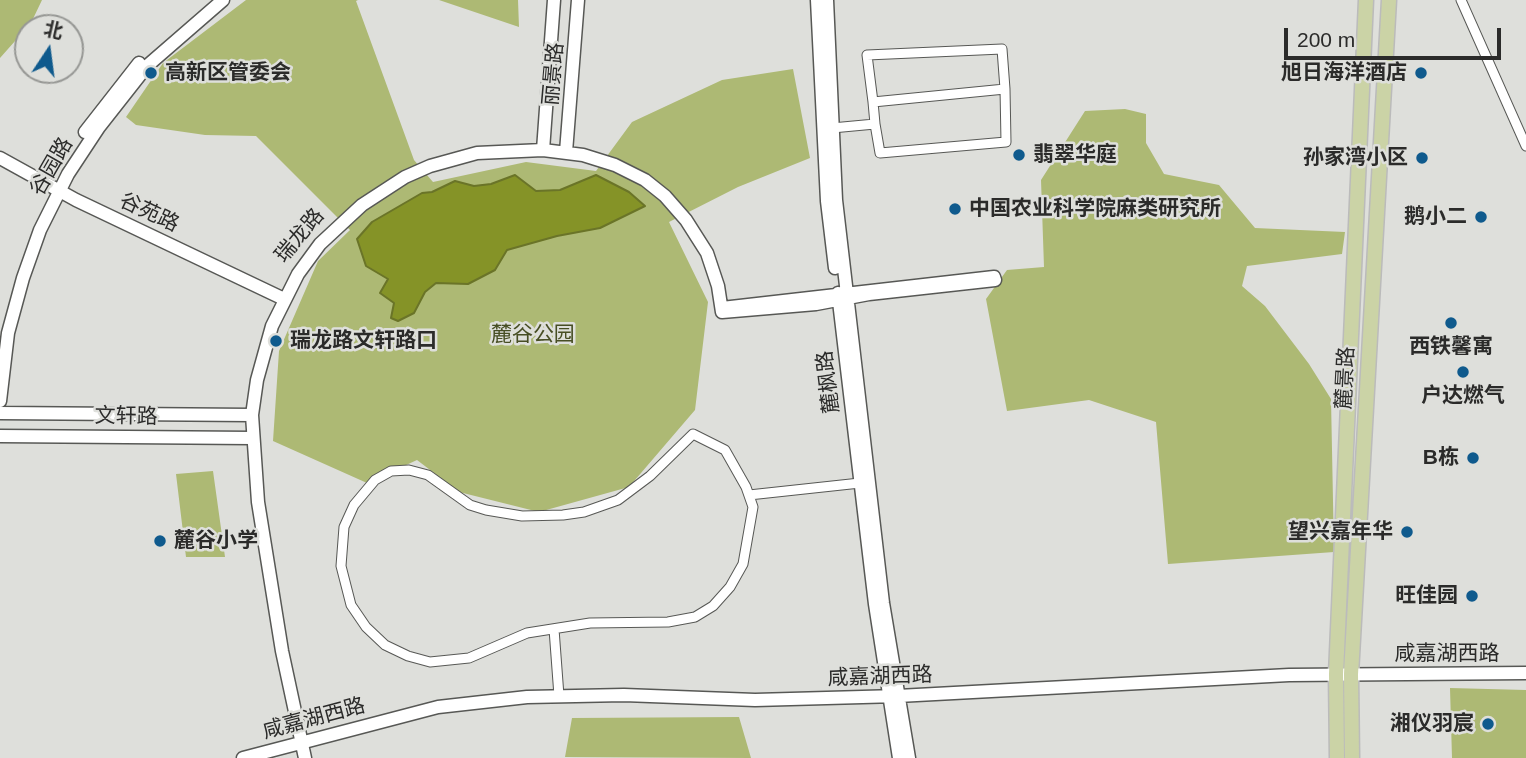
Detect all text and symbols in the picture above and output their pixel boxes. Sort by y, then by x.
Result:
north arrow [14,14,84,84]
scale bar [1288,14,1505,58]
text: 北 [42,18,65,42]
text: 200 m [1297,28,1355,51]
street label: 丽景路 [539,42,569,106]
place label: 高新区管委会 [165,60,291,86]
place label: 旭日海洋酒店 [1281,60,1407,86]
marker: 高新区管委会 [143,65,159,81]
marker: 旭日海洋酒店 [1413,65,1429,81]
street label: 谷园路 [25,133,79,201]
place label: 翡翠华庭 [1033,142,1117,168]
place label: 孙家湾小区 [1303,145,1408,171]
marker: 翡翠华庭 [1011,147,1027,163]
marker: 孙家湾小区 [1414,150,1430,166]
street label: 谷苑路 [115,188,183,238]
place label: 中国农业科学院麻类研究所 [969,196,1221,222]
marker: 中国农业科学院麻类研究所 [947,201,963,217]
street label: 瑞龙路 [270,204,330,268]
place label: 鹅小二 [1404,204,1467,230]
marker: 鹅小二 [1473,209,1489,225]
marker: 西铁馨寓 [1443,315,1459,331]
park label: 麓谷公园 [491,322,575,348]
place label: 瑞龙路文轩路口 [290,328,437,354]
marker: 瑞龙路文轩路口 [268,333,284,349]
place label: 西铁馨寓 [1409,334,1493,360]
street label: 麓景路 [1332,346,1360,410]
street label: 麓枫路 [813,349,845,415]
marker: 户达燃气 [1455,364,1471,380]
place label: 户达燃气 [1421,383,1505,409]
street label: 文轩路 [94,404,158,430]
place label: B栋 [1423,445,1459,471]
marker: B栋 [1465,450,1481,466]
place label: 望兴嘉年华 [1288,519,1393,545]
marker: 望兴嘉年华 [1399,524,1415,540]
place label: 麓谷小学 [174,528,258,554]
marker: 麓谷小学 [152,533,168,549]
place label: 旺佳园 [1395,583,1458,609]
marker: 旺佳园 [1464,588,1480,604]
street label: 咸嘉湖西路 [1395,641,1499,667]
street label: 咸嘉湖西路 [827,663,933,691]
street label: 咸嘉湖西路 [260,693,368,745]
place label: 湘仪羽宸 [1390,711,1474,737]
marker: 湘仪羽宸 [1480,716,1496,732]

